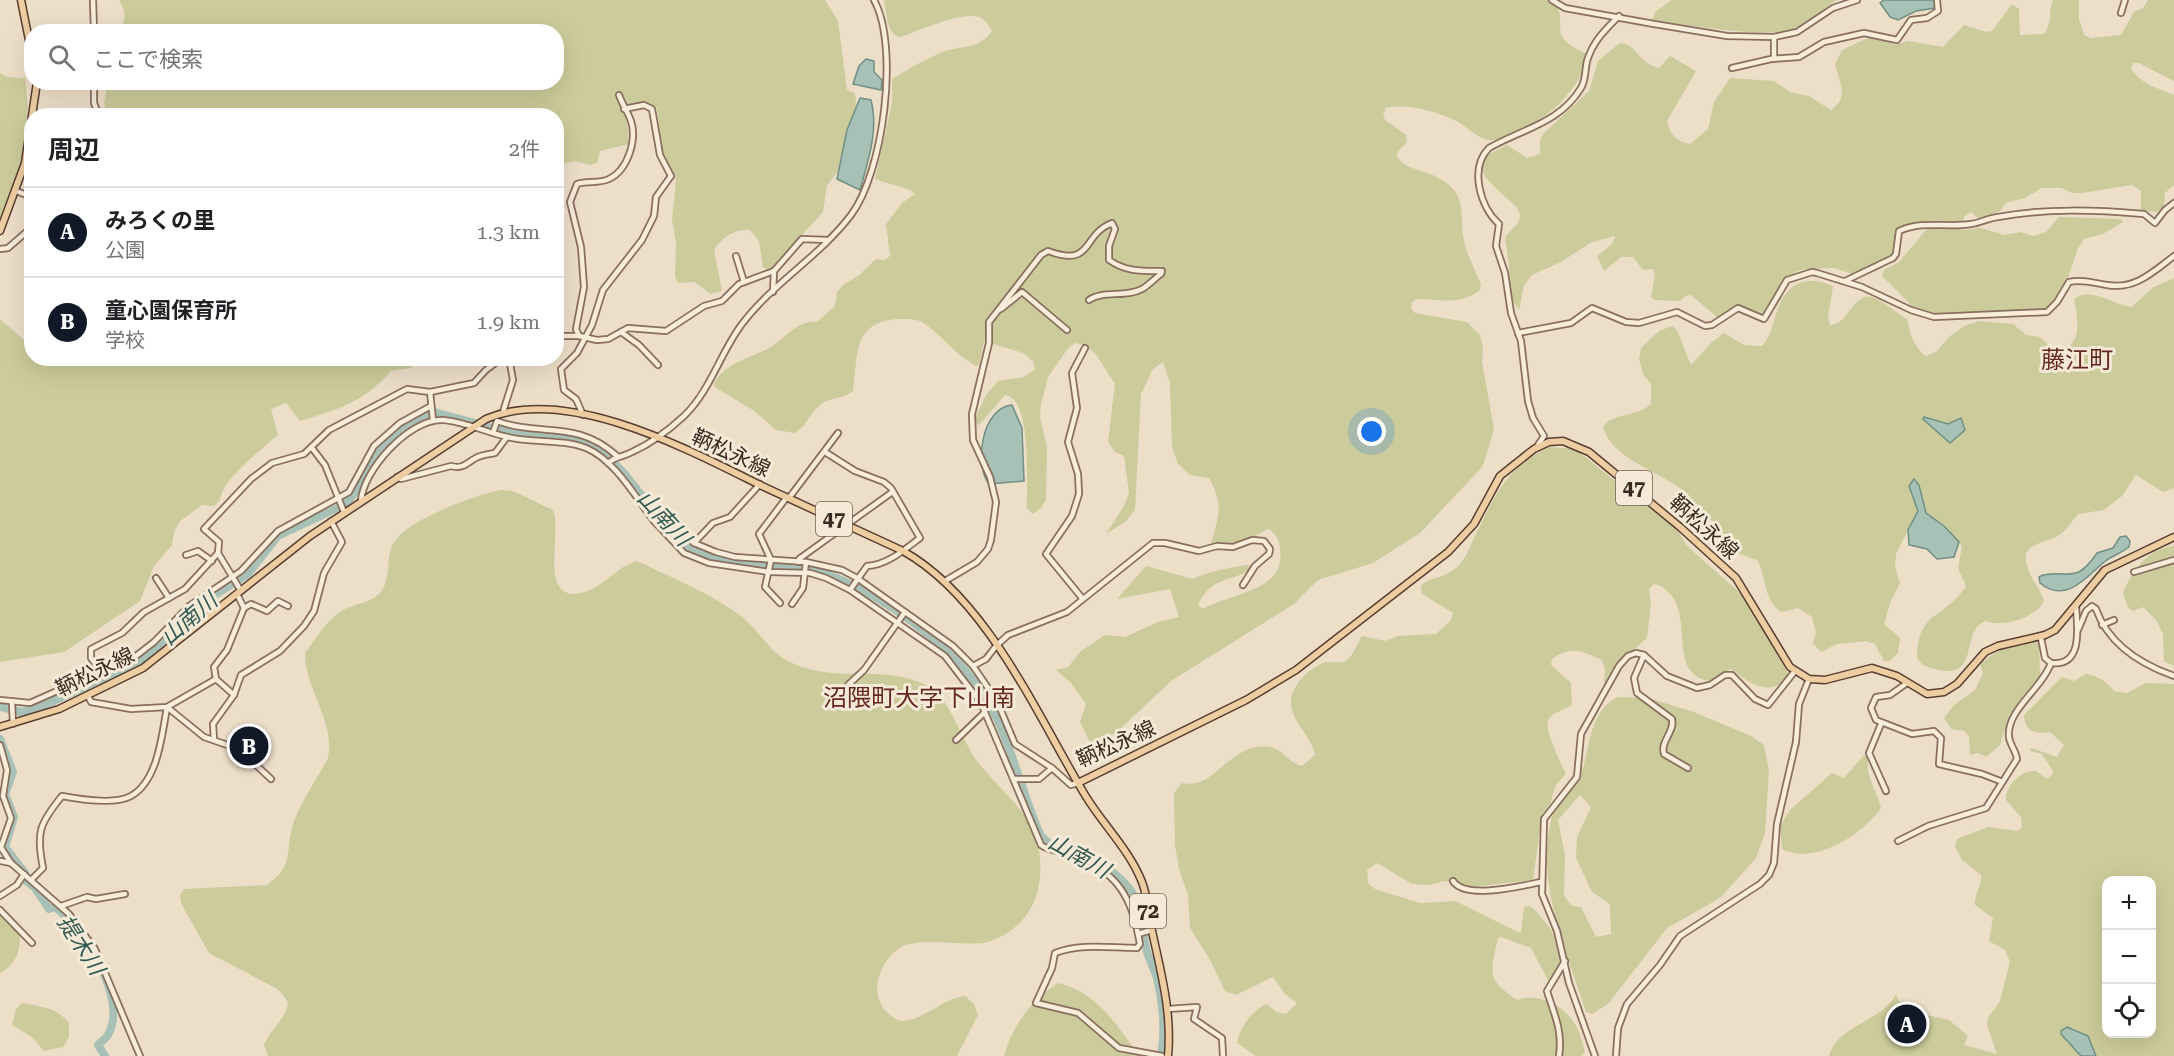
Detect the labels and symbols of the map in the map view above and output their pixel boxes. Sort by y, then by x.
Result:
district label: 藤江町 [2041,346,2113,374]
your location [1357,417,1386,446]
street label: 鞆松永線 [688,424,774,482]
road number: 47 [1616,471,1652,505]
water label: 山南川 [632,485,697,552]
street label: 鞆松永線 [1665,490,1743,564]
road number: 47 [816,502,852,536]
water label: 山南川 [156,587,224,650]
street label: 鞆松永線 [52,643,138,701]
district label: 沼隈町大字下山南 [823,684,1015,712]
street label: 鞆松永線 [1073,716,1159,772]
pin: B [230,724,268,768]
water label: 山南川 [1044,829,1116,884]
road number: 72 [1130,894,1166,928]
water label: 提木川 [53,911,111,981]
pin: A [1888,1002,1926,1046]

